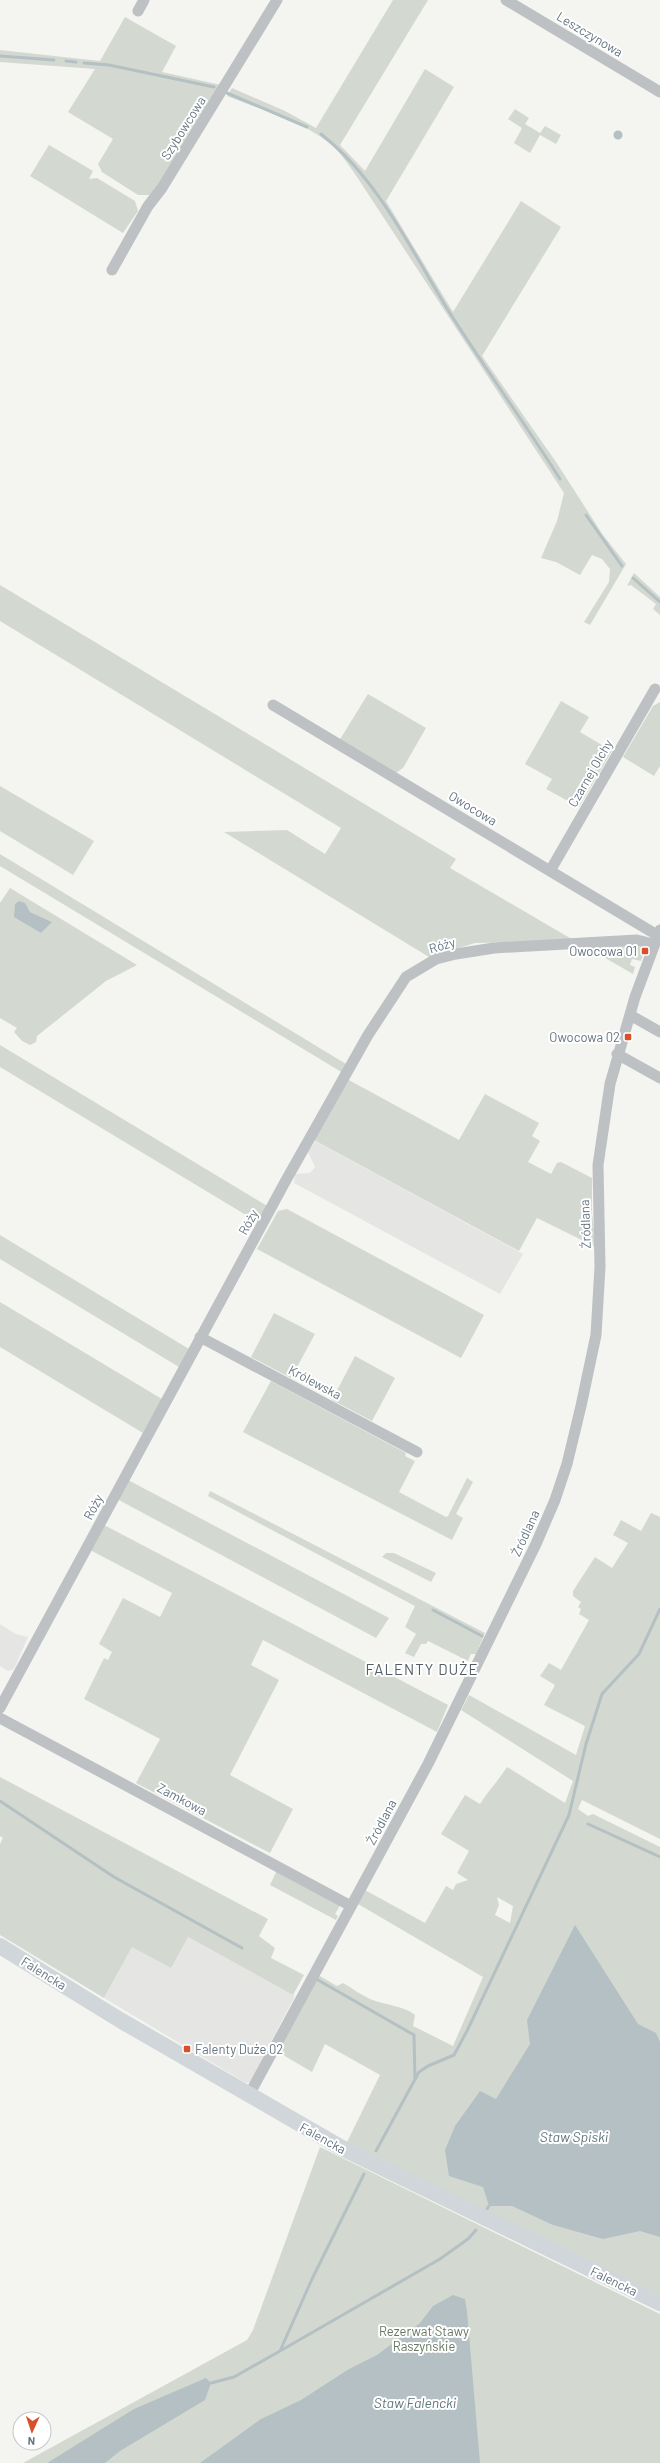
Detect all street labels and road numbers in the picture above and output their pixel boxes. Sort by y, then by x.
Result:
street label: Leszczynowa [554,8,626,60]
street label: Szybowcowa [157,93,209,163]
street label: Czarnej Olchy [564,736,616,810]
street label: Owocowa [446,787,500,829]
street label: Róży [427,934,457,956]
street label: Źródlana [576,1199,594,1249]
street label: Róży [235,1206,261,1238]
street label: Królewska [286,1361,344,1403]
street label: Róży [80,1491,106,1523]
street label: Źródlana [507,1507,543,1559]
street label: Zamkowa [155,1779,209,1819]
street label: Źródlana [362,1797,400,1847]
street label: Falencka [18,1953,70,1993]
street label: Falencka [297,2119,349,2157]
street label: Falencka [588,2263,640,2299]

